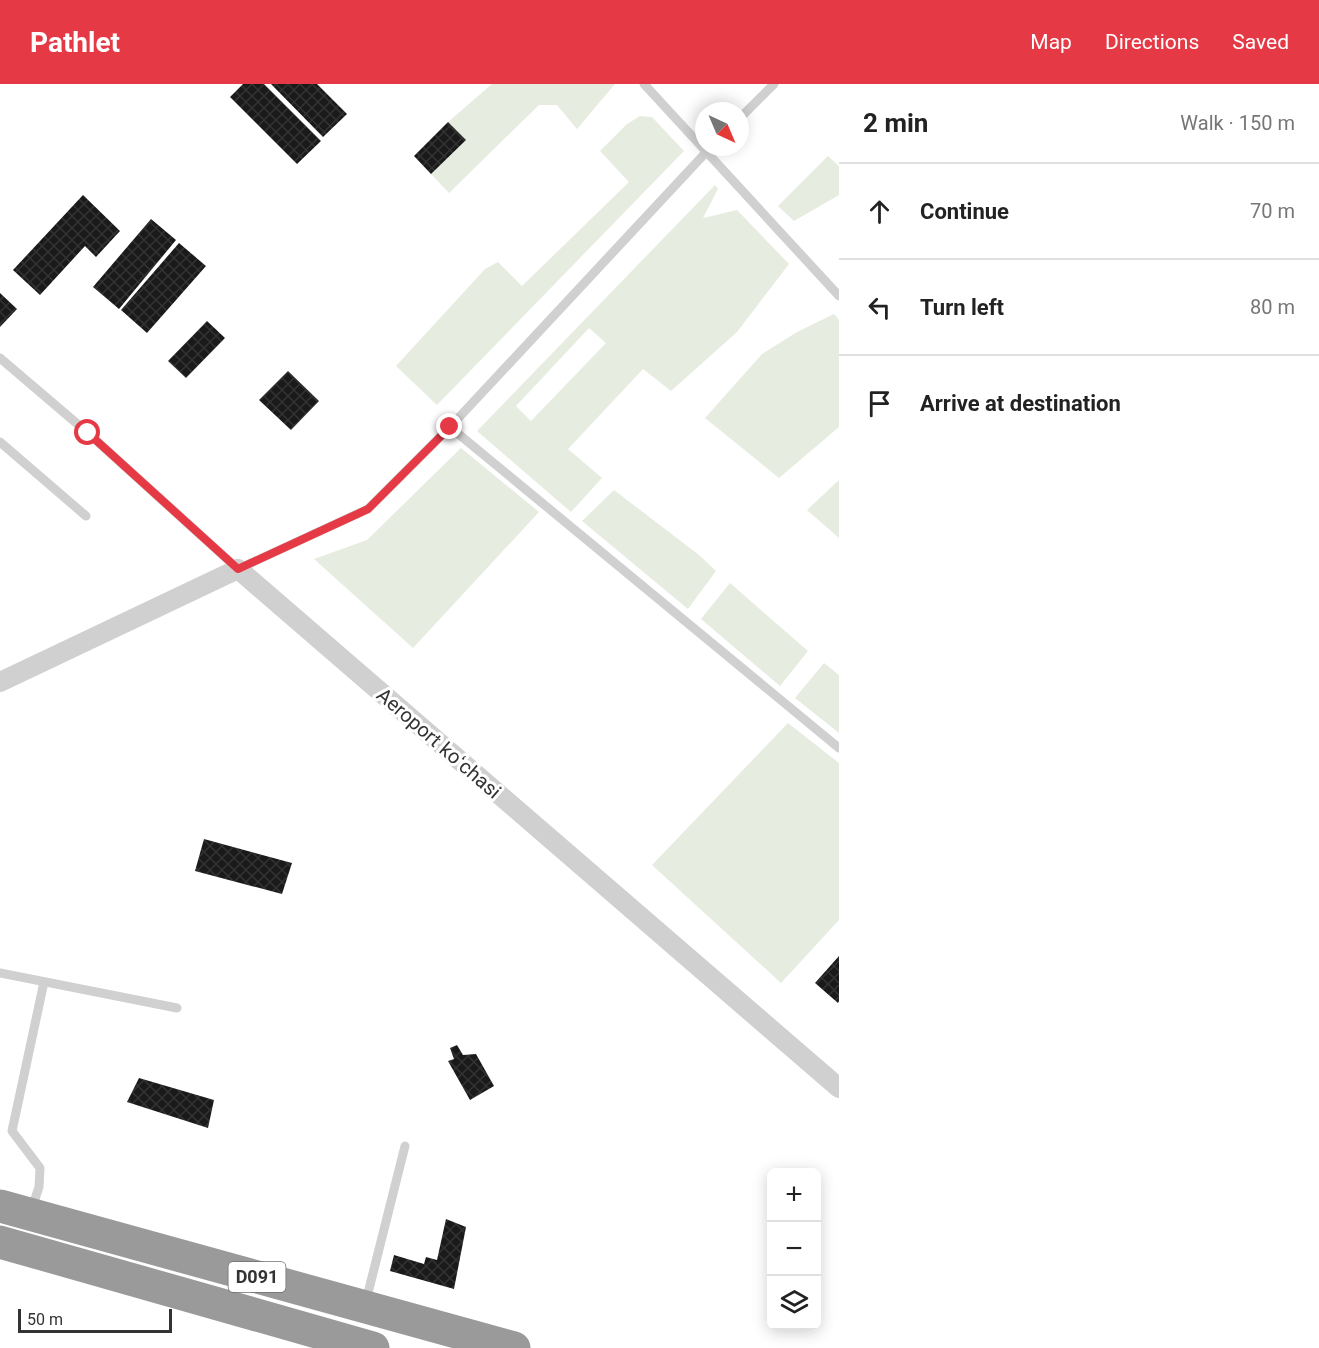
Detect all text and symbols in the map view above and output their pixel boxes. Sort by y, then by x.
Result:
text: Pathlet [30,26,120,59]
text: Map [1030,30,1072,54]
text: Directions [1105,30,1199,54]
text: Saved [1232,30,1289,54]
north arrow [695,102,749,156]
text: 2 min [863,108,928,138]
text: Walk · 150 m [1180,111,1295,135]
icon: ahead [863,195,896,228]
text: Continue [920,199,1009,224]
text: 70 m [1250,199,1295,223]
icon: left [863,291,896,324]
text: Turn left [920,295,1004,320]
text: 80 m [1250,295,1295,319]
icon: arrive [863,387,896,420]
text: Arrive at destination [920,391,1121,416]
route end [436,413,462,439]
route start [74,419,100,445]
street label: Aeroport koʻchasi [372,683,506,803]
map controls [767,1168,821,1330]
button: + [767,1168,821,1222]
button: − [767,1222,821,1276]
road number: D091 [228,1262,286,1292]
button: layers [767,1276,821,1330]
scale bar [18,1306,172,1334]
text: 50 m [27,1310,63,1329]

